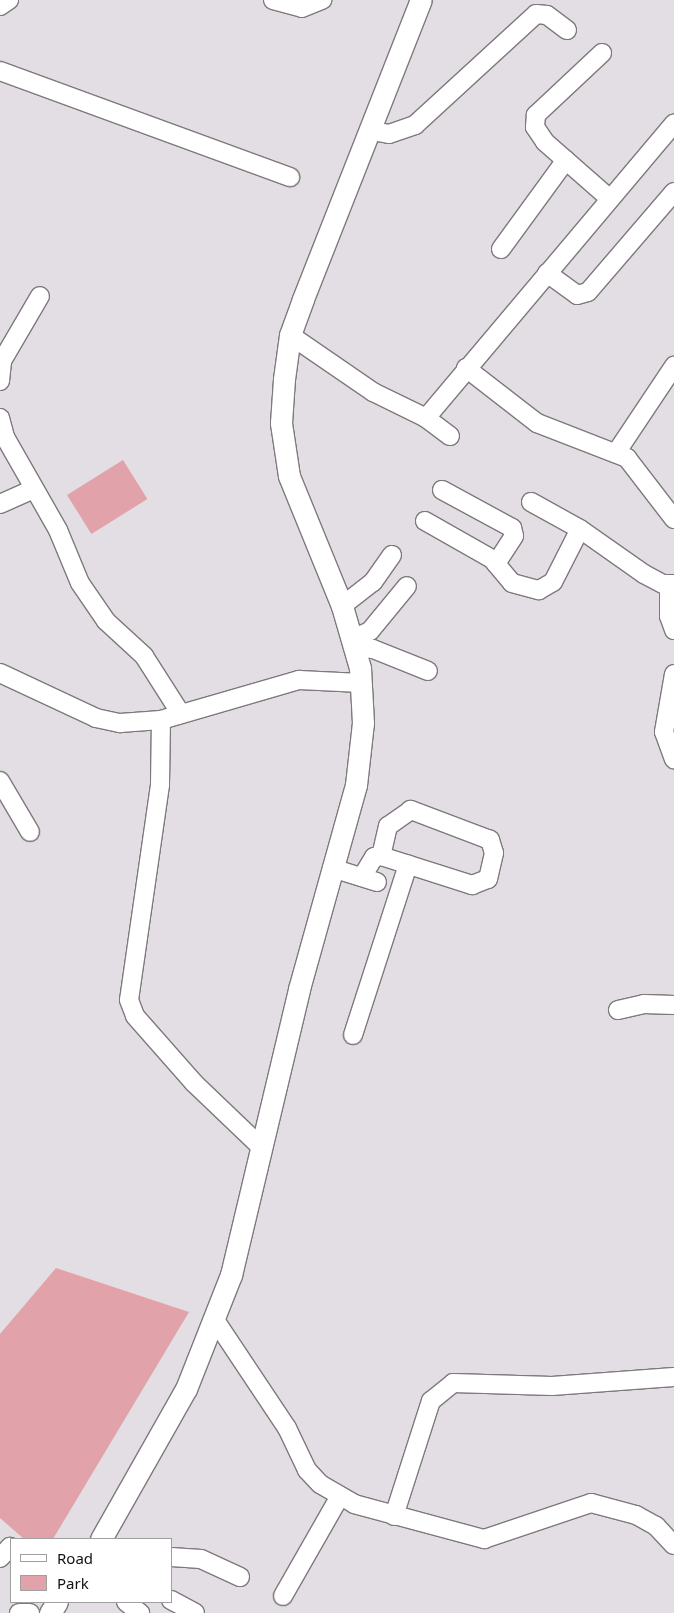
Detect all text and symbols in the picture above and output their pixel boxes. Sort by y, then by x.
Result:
legend [10,1538,172,1603]
text: Road [57,1548,93,1568]
text: Park [57,1573,89,1593]

